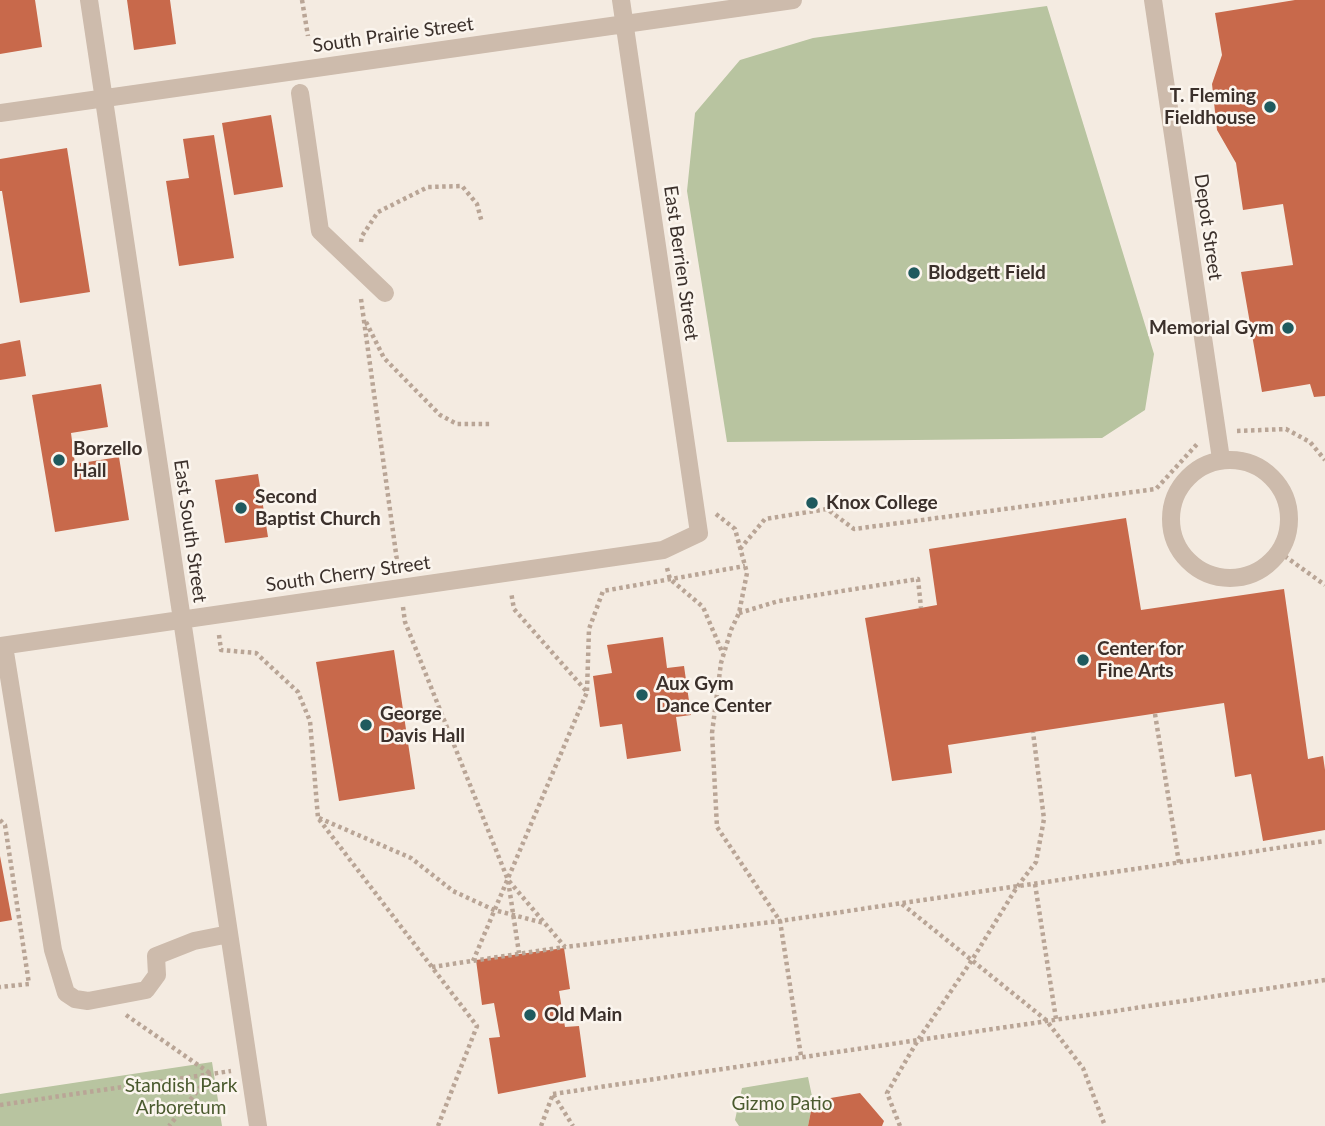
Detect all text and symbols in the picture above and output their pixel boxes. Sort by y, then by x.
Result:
street label: South Prairie Street [311,12,475,58]
place label: T. Fleming Fieldhouse [1164,85,1256,129]
marker: T. Fleming Fieldhouse [1262,99,1278,115]
street label: Depot Street [1189,172,1227,282]
street label: East Berrien Street [659,184,703,342]
place label: Blodgett Field [928,262,1046,284]
marker: Blodgett Field [906,265,922,281]
place label: Memorial Gym [1149,317,1274,339]
marker: Memorial Gym [1280,320,1296,336]
place label: Borzello Hall [73,438,142,482]
marker: Borzello Hall [51,452,67,468]
street label: East South Street [169,458,211,604]
place label: Second Baptist Church [255,486,381,530]
place label: Knox College [826,492,938,514]
marker: Knox College [804,495,820,511]
marker: Second Baptist Church [233,500,249,516]
street label: South Cherry Street [264,551,432,597]
place label: Center for Fine Arts [1097,638,1183,682]
marker: Center for Fine Arts [1075,652,1091,668]
place label: Aux Gym Dance Center [656,673,772,717]
marker: Aux Gym Dance Center [634,687,650,703]
place label: George Davis Hall [380,703,465,747]
marker: George Davis Hall [358,717,374,733]
place label: Old Main [544,1004,622,1026]
marker: Old Main [522,1007,538,1023]
park label: Standish Park Arboretum [125,1075,237,1119]
park label: Gizmo Patio [731,1093,833,1115]

